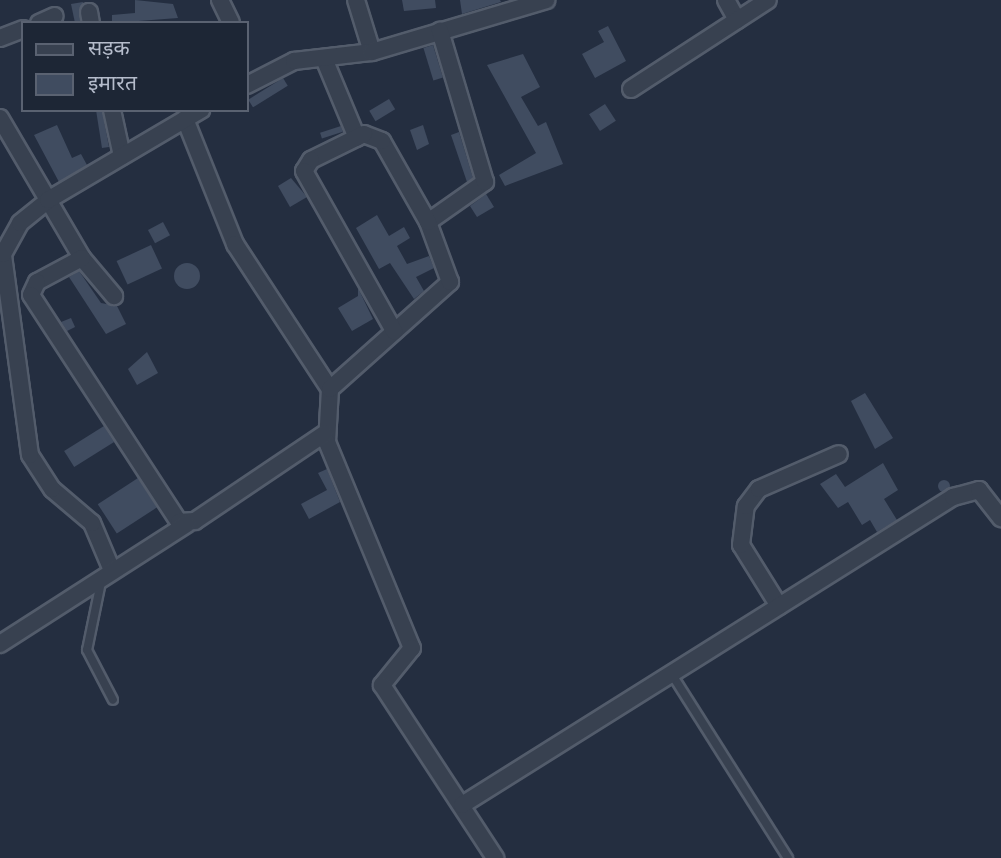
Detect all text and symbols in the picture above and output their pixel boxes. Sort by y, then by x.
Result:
legend [21,21,248,112]
text: सड़क [88,35,130,60]
text: इमारत [88,70,137,95]

